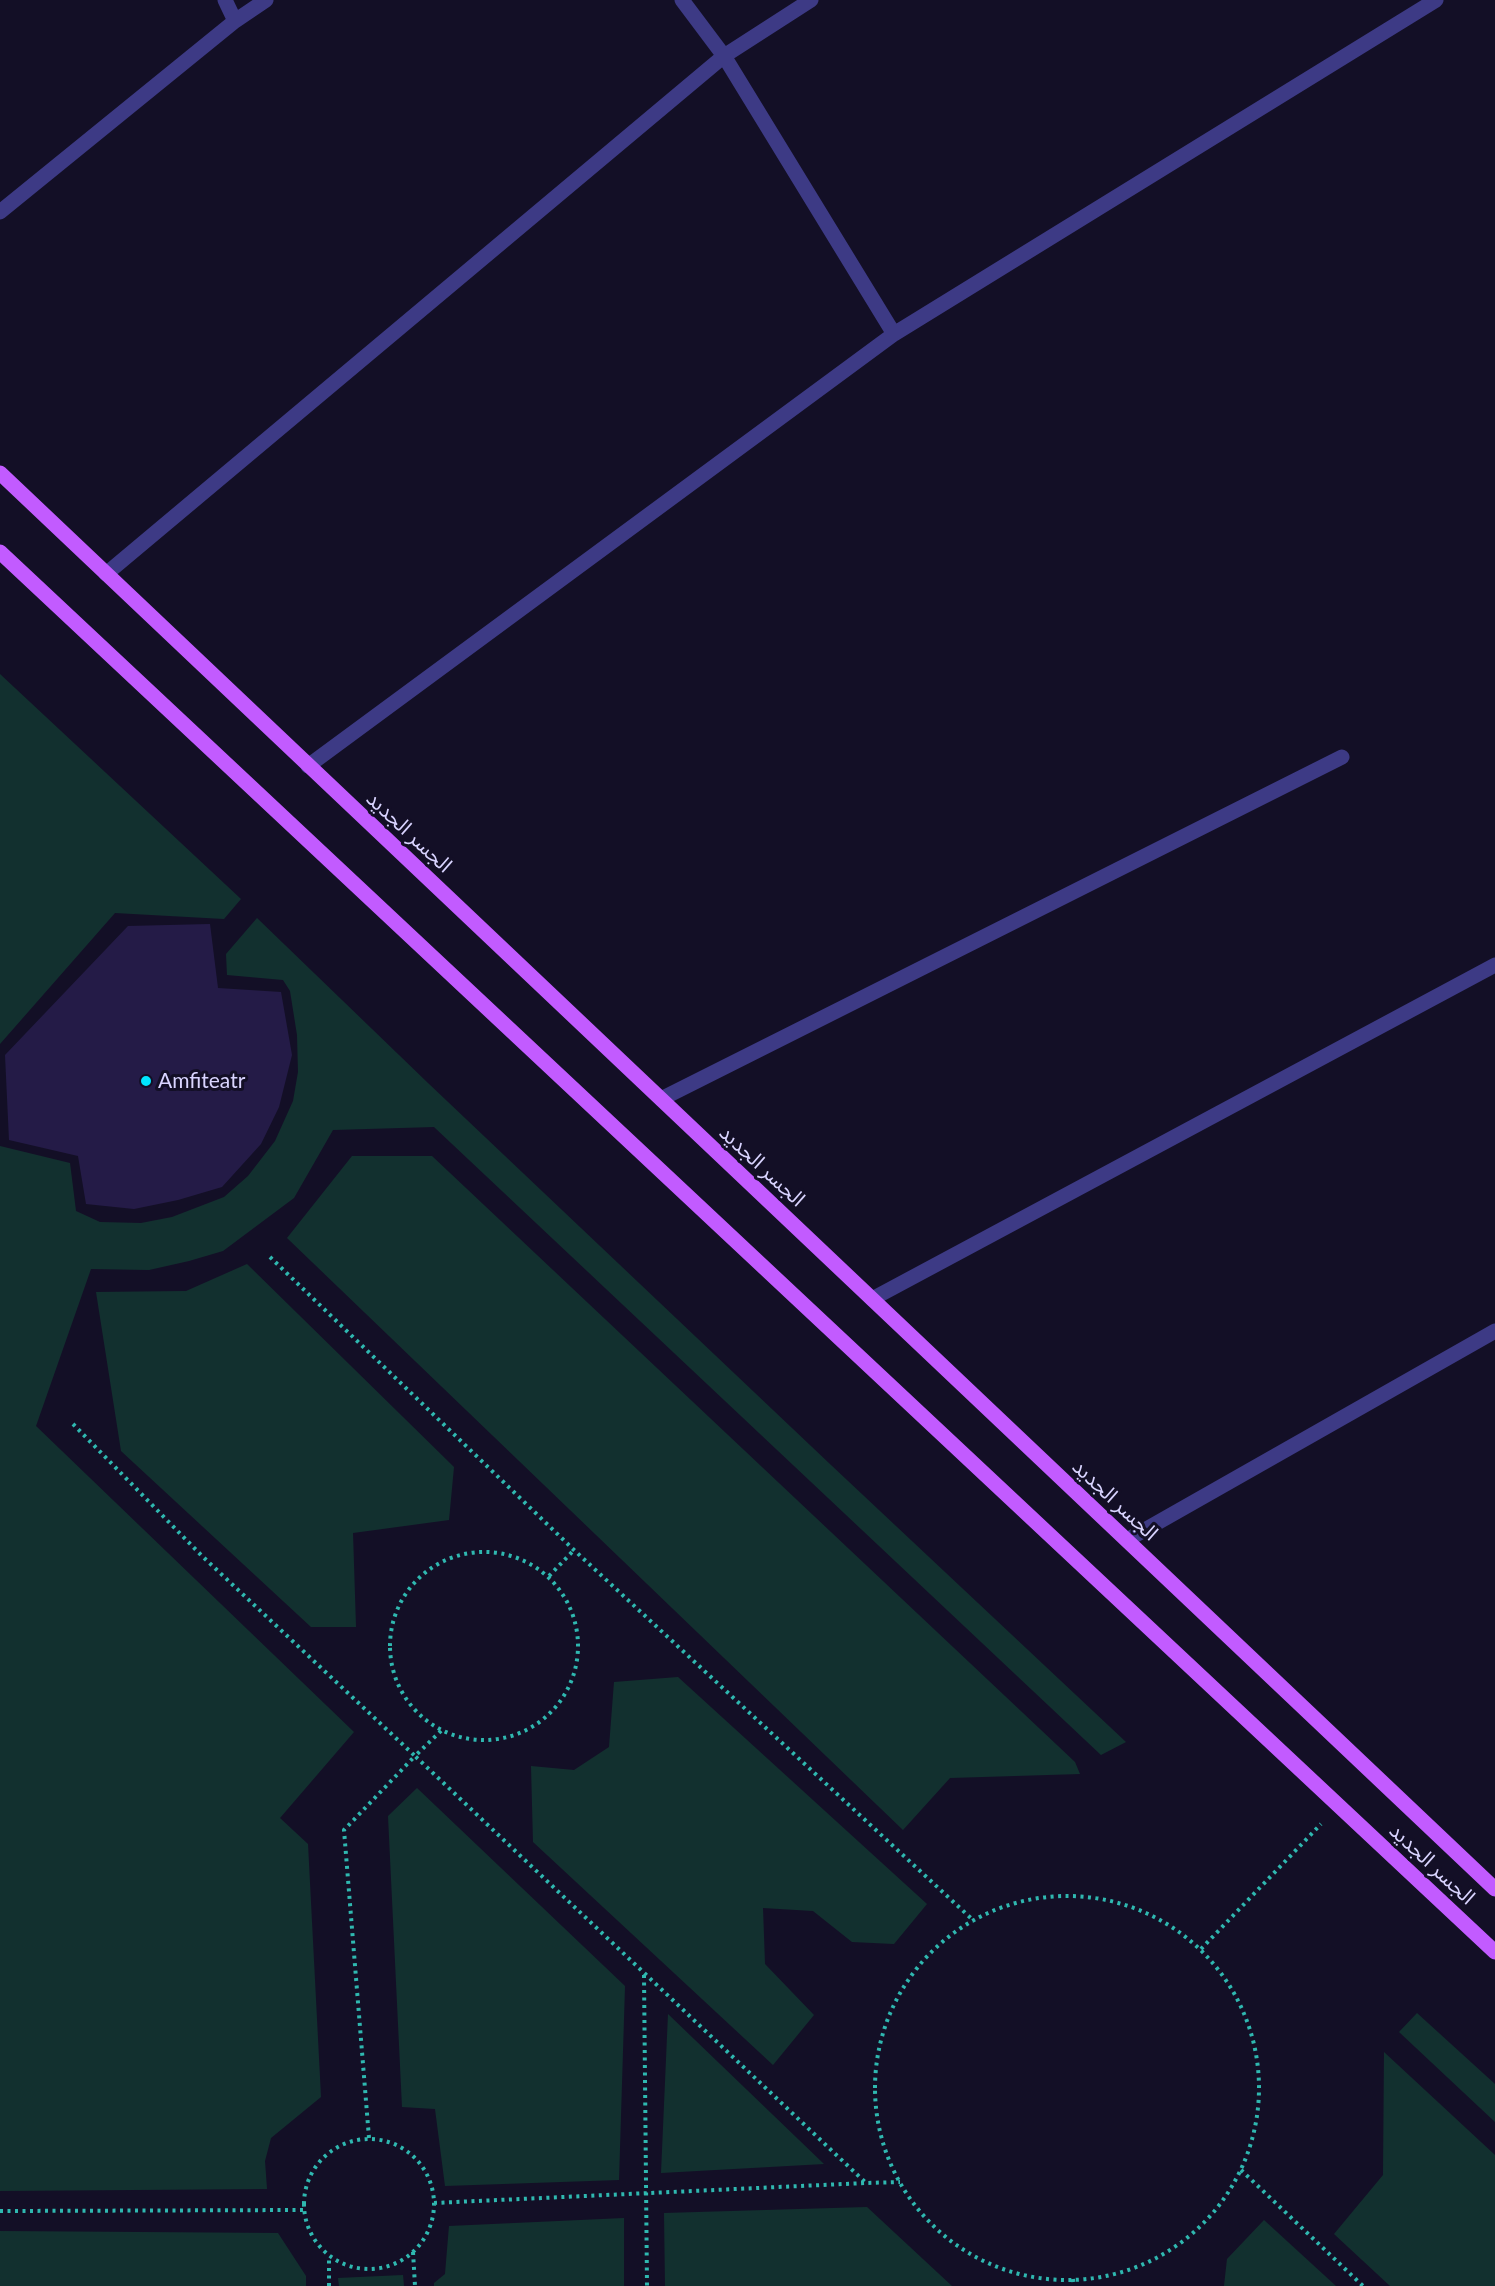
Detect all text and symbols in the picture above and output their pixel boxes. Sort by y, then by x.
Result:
street label: الجسر الجديد [361,786,457,878]
place label: Amfiteatr [158,1068,245,1094]
marker: Amfiteatr [139,1074,153,1088]
street label: الجسر الجديد [714,1120,810,1212]
street label: الجسر الجديد [1067,1454,1163,1546]
street label: الجسر الجديد [1384,1818,1480,1910]

